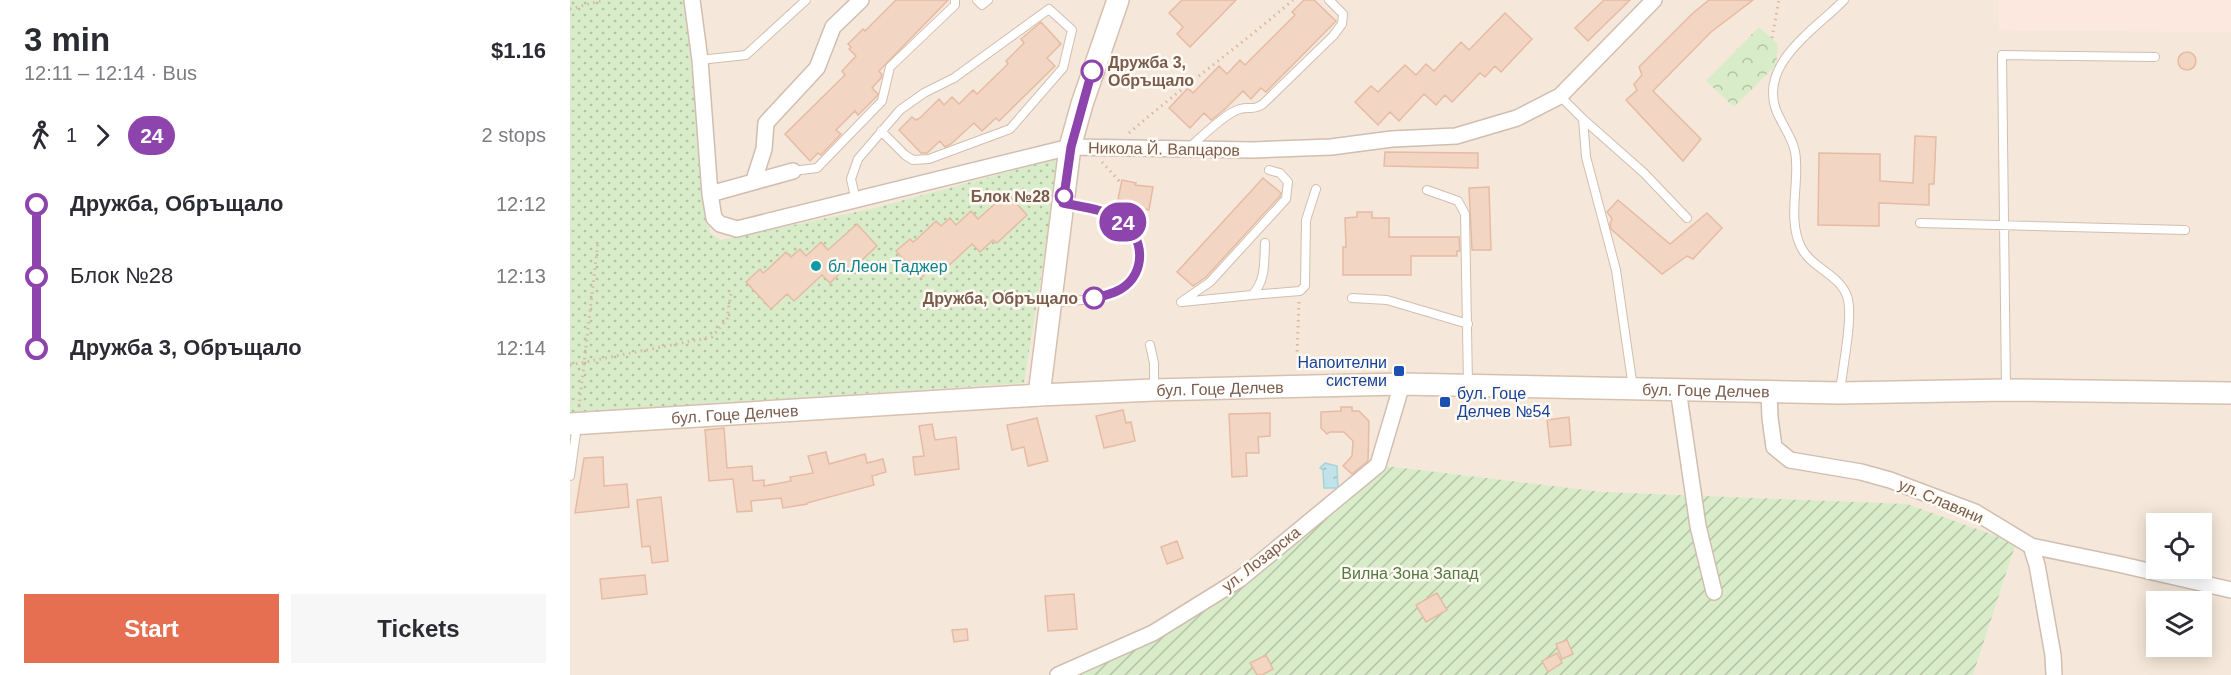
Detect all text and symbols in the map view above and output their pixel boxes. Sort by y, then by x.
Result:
text: 3 min [24,21,110,58]
text: $1.16 [491,38,546,63]
place label: Дружба 3, Обръщало [1108,54,1194,89]
marker: Дружба 3, Обръщало [1081,60,1103,82]
text: 12:11 – 12:14 · Bus [24,62,197,84]
icon: walk [24,119,57,152]
icon: forward [86,119,119,152]
text: 1 [66,124,77,146]
text: 24 [140,124,163,147]
text: 2 stops [482,124,546,146]
street label: Никола Й. Вапцаров [1088,138,1240,159]
marker: Блок №28 [1055,187,1073,205]
place label: Блок №28 [971,188,1050,205]
text: Дружба, Обръщало [70,191,283,216]
text: 12:12 [496,193,546,215]
line badge: 24 [1096,202,1150,242]
text: 24 [1111,211,1135,234]
place label: бл.Леон Таджер [828,258,948,275]
marker: бл.Леон Таджер [809,259,823,273]
text: Блок №28 [70,263,173,288]
text: 12:13 [496,265,546,287]
marker: Дружба, Обръщало [1083,287,1105,309]
place label: Дружба, Обръщало [923,290,1078,307]
text: Дружба 3, Обръщало [70,335,302,360]
text: 12:14 [496,337,546,359]
place label: Напоителни системи [1297,354,1387,389]
marker: Напоителни системи [1392,364,1406,378]
street label: бул. Гоце Делчев [1156,378,1284,398]
street label: бул. Гоце Делчев [1642,380,1770,400]
place label: бул. Гоце Делчев №54 [1457,385,1550,420]
marker: бул. Гоце Делчев №54 [1438,395,1452,409]
street label: бул. Гоце Делчев [671,401,799,426]
street label: ул. Славяни [1896,476,1986,526]
map controls [2146,513,2212,657]
button: locate [2146,513,2212,579]
street label: ул. Лозарска [1219,523,1304,595]
park label: Вилна Зона Запад [1341,565,1479,582]
button: layers [2146,591,2212,657]
button: Start [24,594,279,663]
button: Tickets [291,594,546,663]

